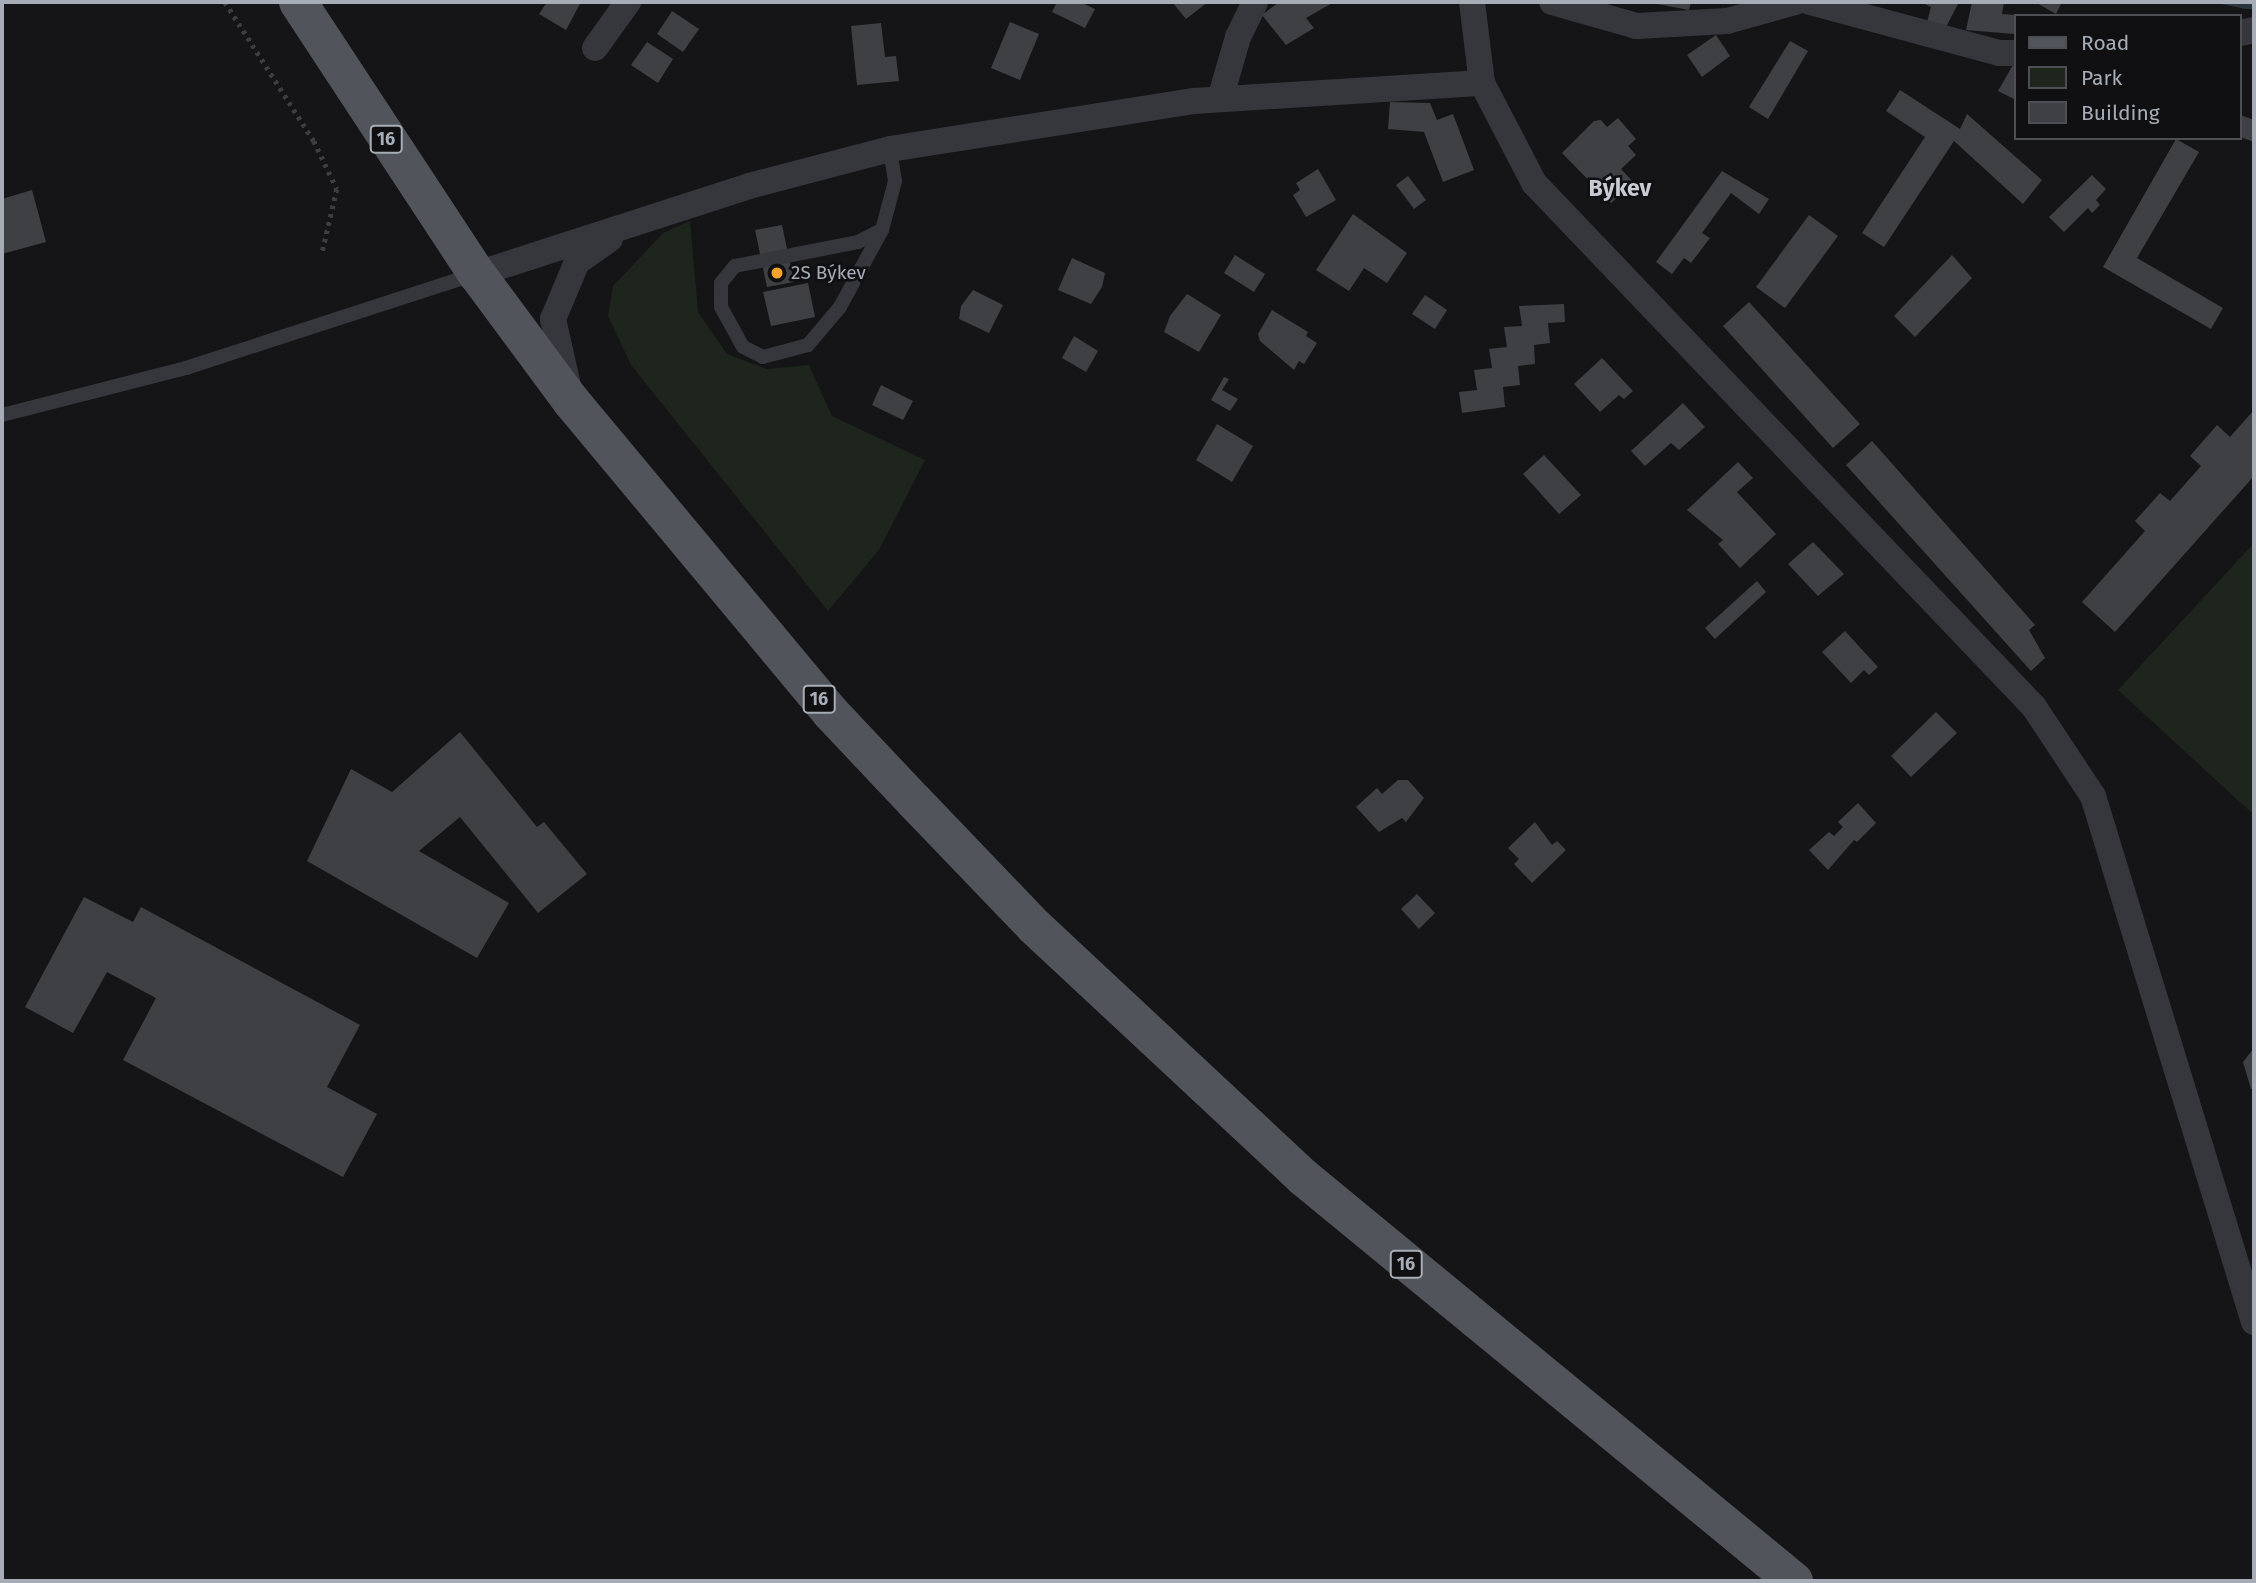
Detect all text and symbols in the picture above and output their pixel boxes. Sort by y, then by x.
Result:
legend [2014,14,2242,140]
text: Road [2081,30,2129,56]
text: Park [2081,65,2122,91]
text: Building [2081,100,2160,126]
road number: 16 [368,124,404,154]
district label: Býkev [1589,174,1651,202]
place label: 2S Býkev [791,262,866,284]
marker: 2S Býkev [769,265,785,281]
road number: 16 [802,684,836,714]
road number: 16 [1388,1250,1424,1279]

